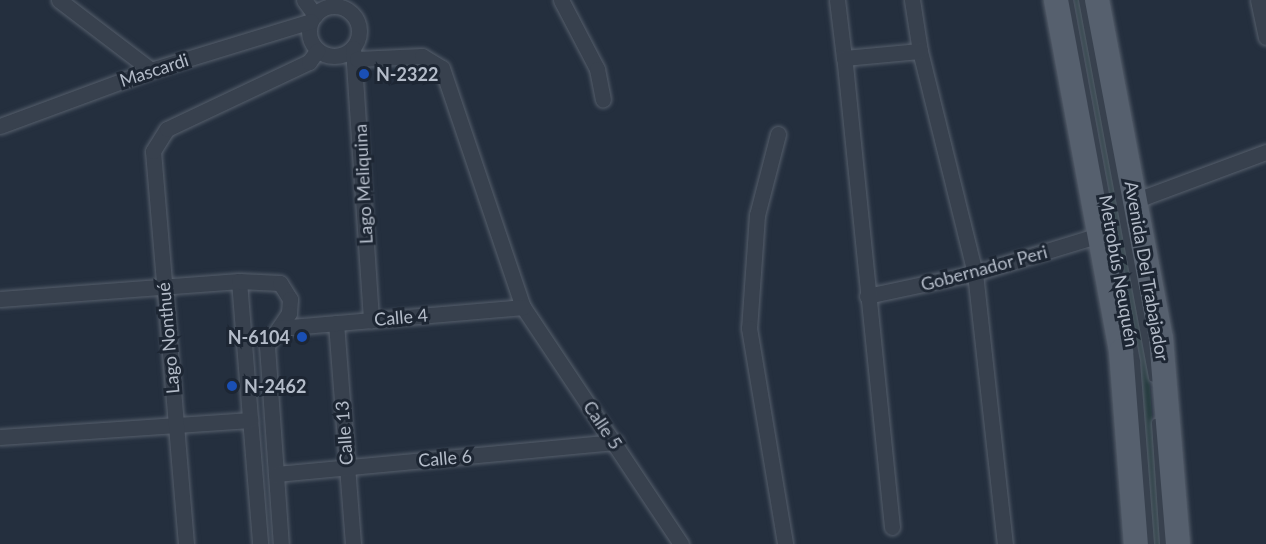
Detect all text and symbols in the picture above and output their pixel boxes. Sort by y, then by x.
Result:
street label: Mascardi [117,49,191,91]
place label: N-2322 [376,63,438,85]
marker: N-2322 [357,67,371,81]
street label: Lago Meliquina [349,123,377,245]
street label: Avenida Del Trabajador [1120,179,1174,363]
street label: Metrobús Neuquén [1095,193,1143,349]
street label: Gobernador Peri [918,241,1050,295]
street label: Lago Nonthué [152,281,184,395]
street label: Calle 4 [373,304,429,330]
place label: N-6104 [228,326,290,348]
marker: N-6104 [295,330,309,344]
place label: N-2462 [244,375,306,397]
marker: N-2462 [225,379,239,393]
street label: Calle 5 [579,397,627,453]
street label: Calle 13 [331,400,357,466]
street label: Calle 6 [417,445,473,471]

